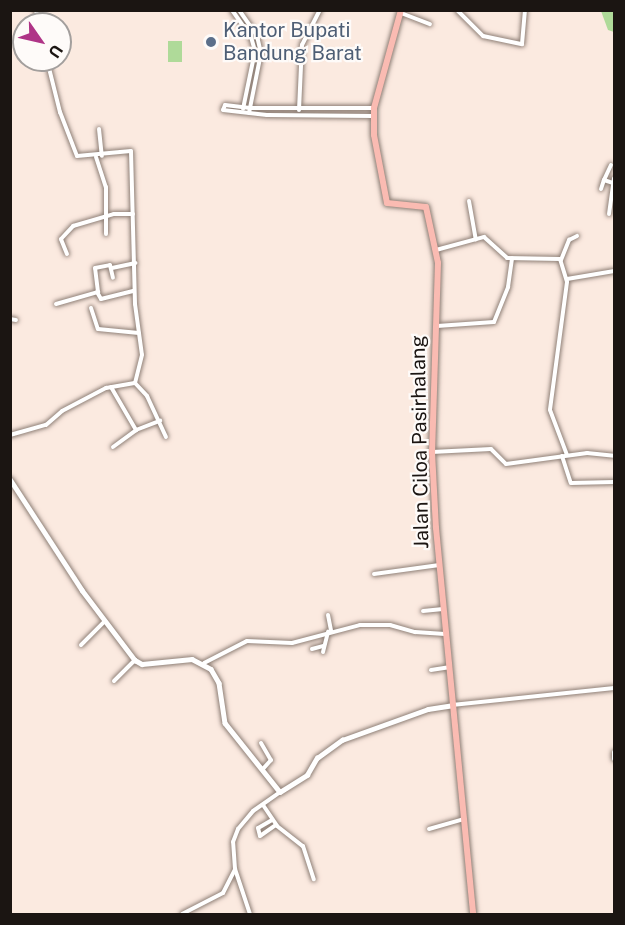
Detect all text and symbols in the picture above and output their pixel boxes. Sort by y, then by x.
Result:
north arrow [12,12,72,72]
place label: Kantor Bupati Bandung Barat [223,19,362,66]
marker: Kantor Bupati Bandung Barat [204,35,218,49]
text: U [45,41,67,61]
street label: Jalan Ciloa Pasirhalang [406,335,434,549]

